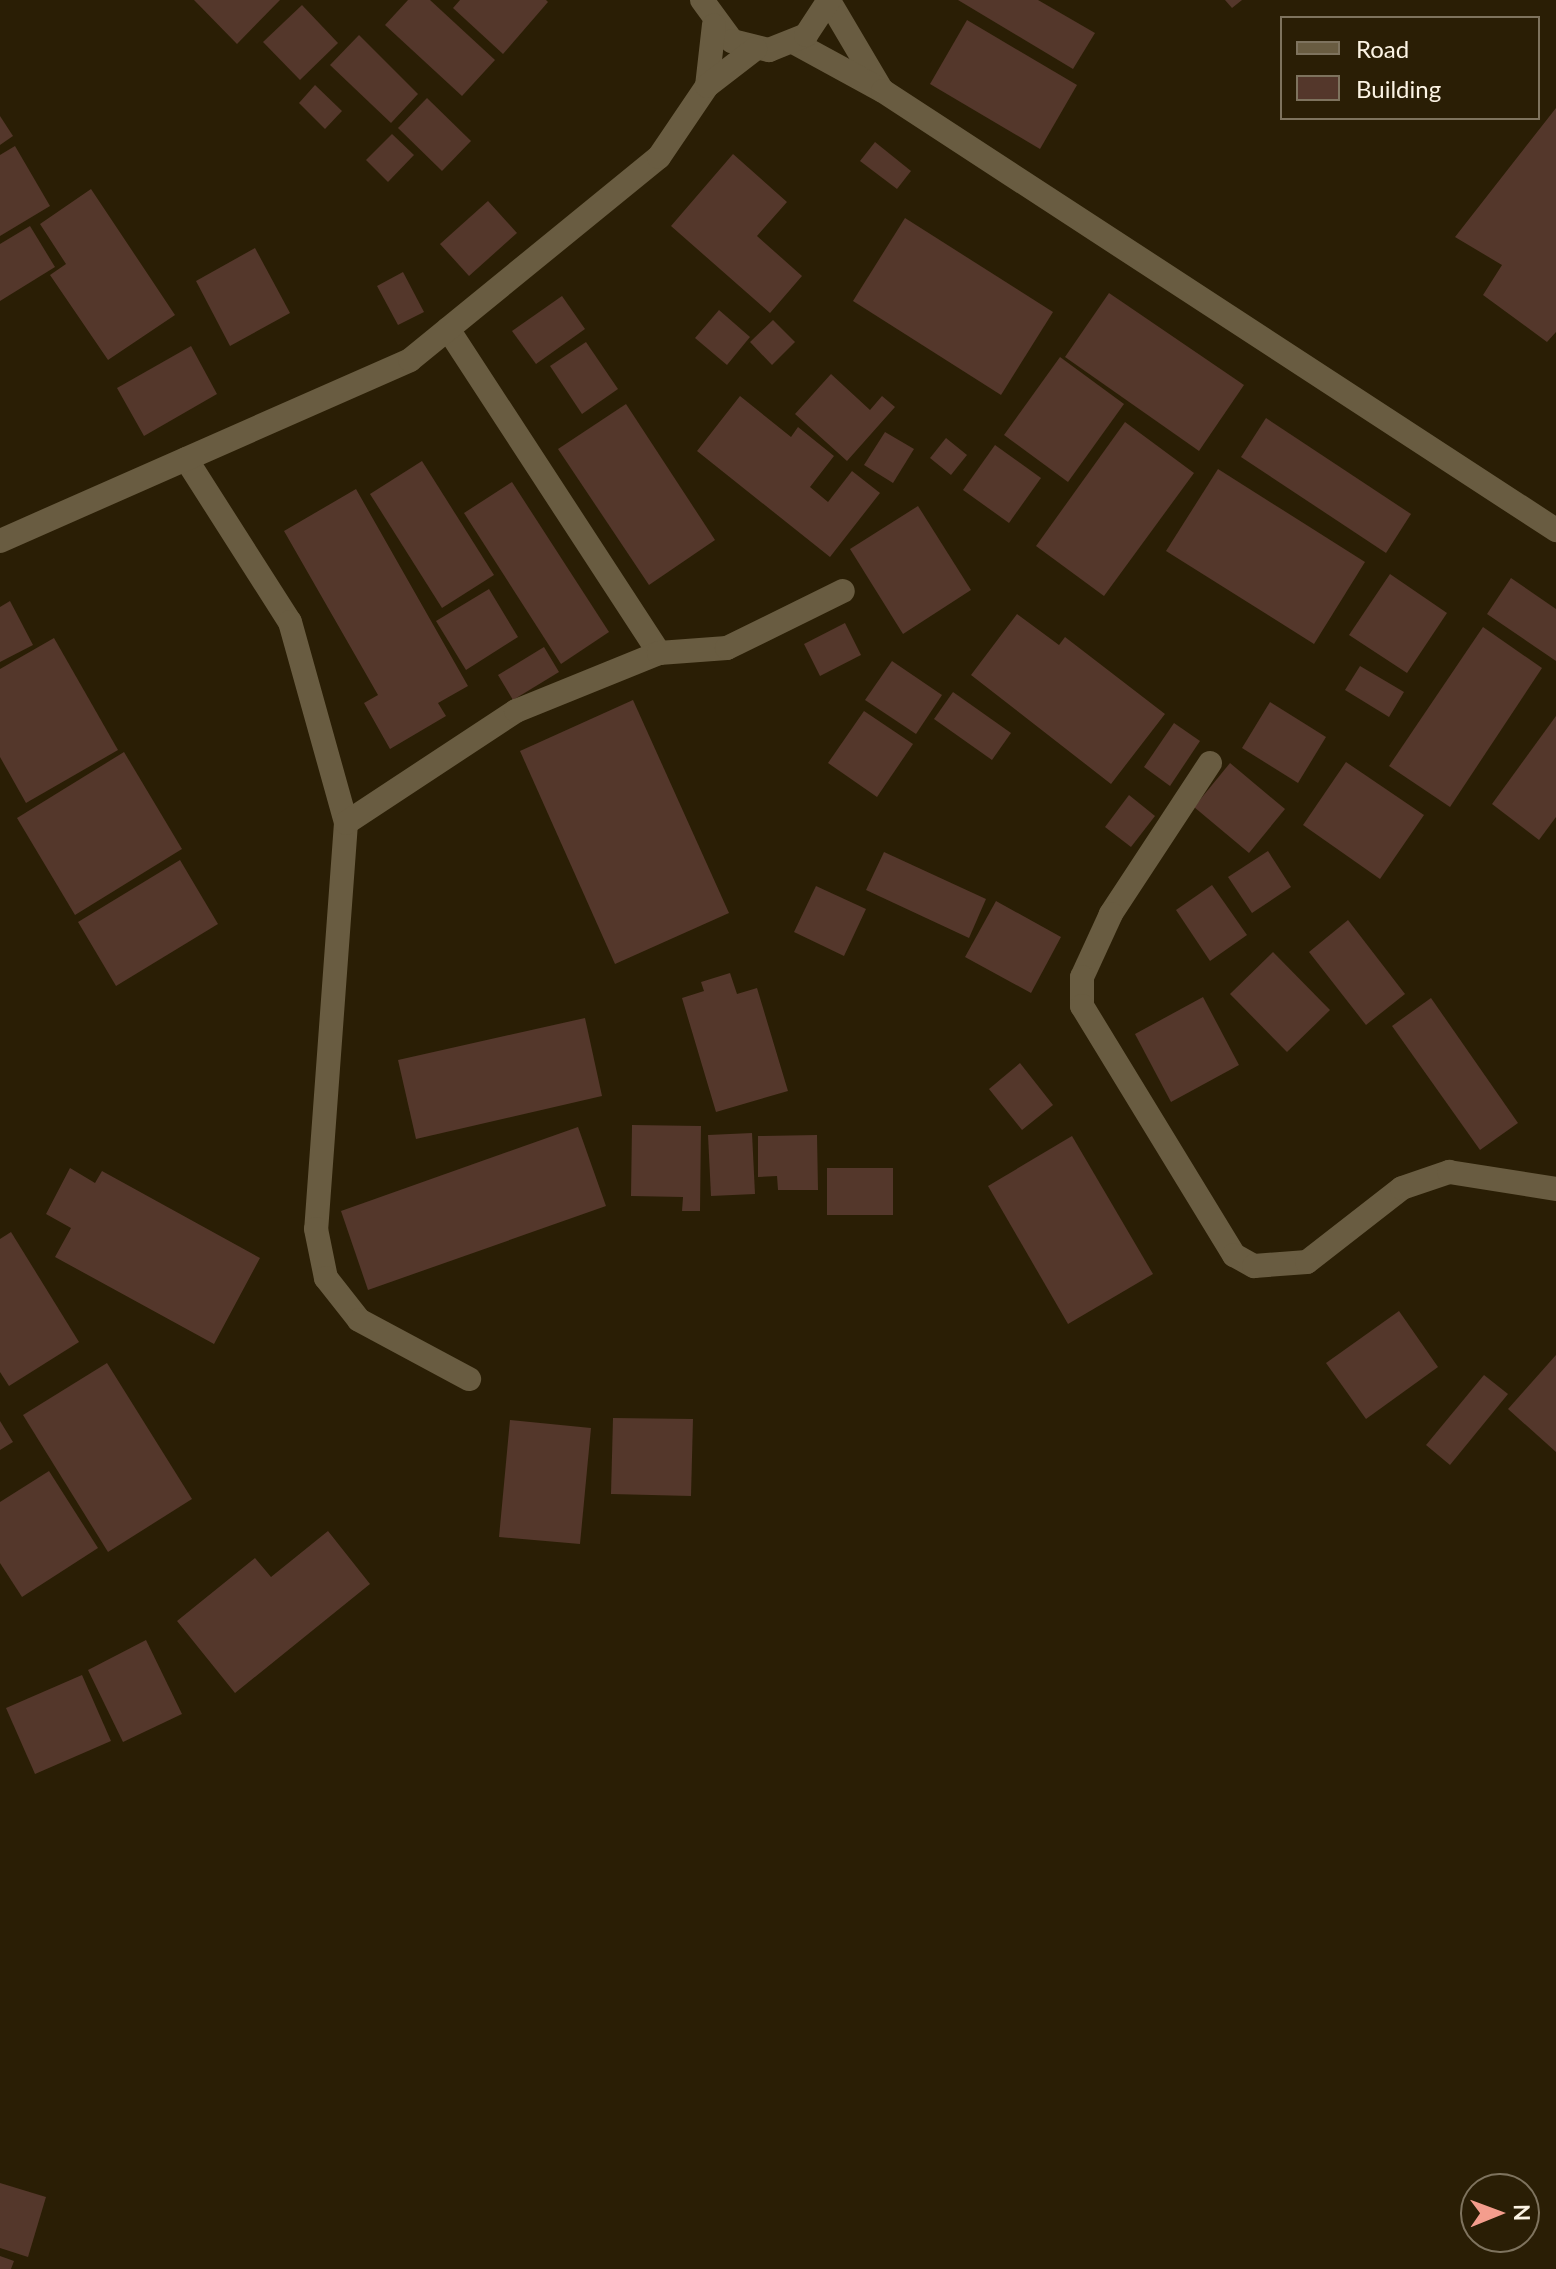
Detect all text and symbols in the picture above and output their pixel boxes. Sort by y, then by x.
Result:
legend [1280,16,1540,120]
text: Road [1356,34,1409,63]
text: Building [1356,74,1441,103]
north arrow [1460,2173,1540,2253]
text: N [1509,2204,1536,2221]

